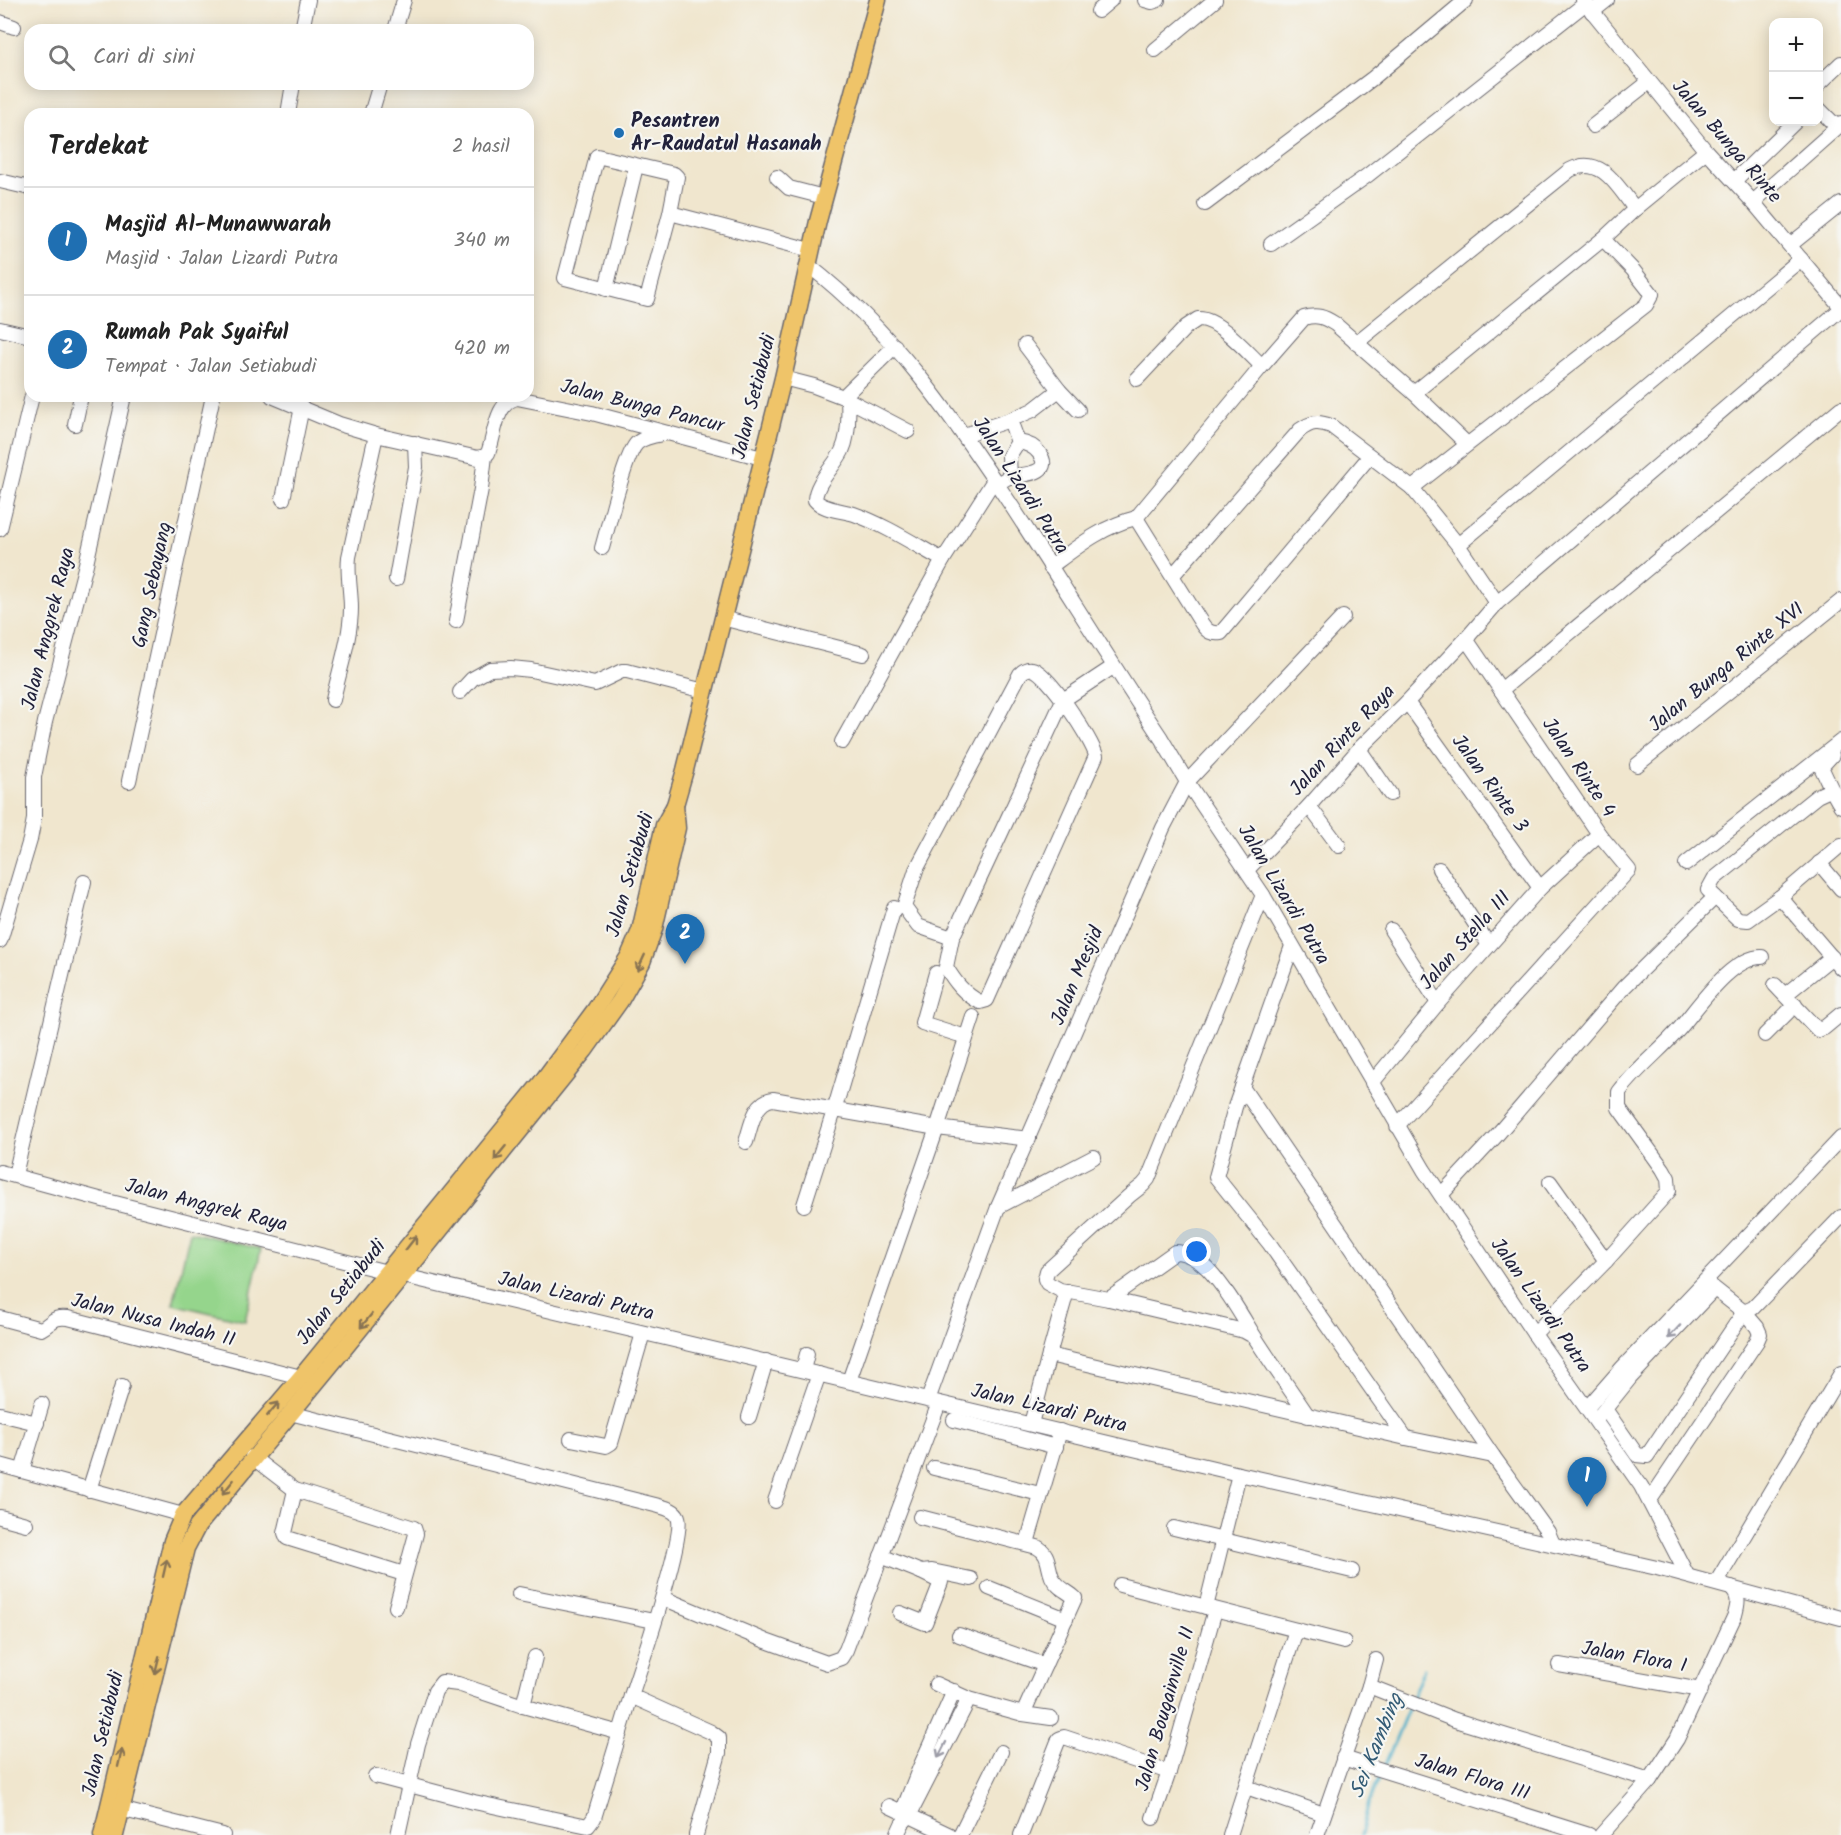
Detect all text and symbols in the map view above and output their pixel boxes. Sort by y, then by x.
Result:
map controls [1769,18,1823,126]
button: + [1769,18,1823,72]
search box [24,24,534,90]
text: Cari di sini [93,40,194,75]
icon: search [45,41,78,74]
button: − [1769,72,1823,126]
street label: Jalan Bunga Rinte [1663,73,1789,211]
place label: Pesantren Ar-Raudatul Hasanah [631,106,821,161]
text: Terdekat [48,126,149,168]
marker: Pesantren Ar-Raudatul Hasanah [612,126,626,140]
text: 2 hasil [452,131,510,163]
text: Masjid Al-Munawwarah [105,208,331,243]
text: 1 [64,225,71,257]
text: 340 m [454,225,510,257]
text: Masjid · Jalan Lizardi Putra [105,243,338,275]
text: Rumah Pak Syaiful [105,316,288,351]
street label: Jalan Setiabudi [724,330,786,463]
text: 2 [62,333,73,365]
text: 420 m [453,333,510,365]
text: Tempat · Jalan Setiabudi [105,351,316,383]
street label: Jalan Bunga Pancur [557,371,729,443]
street label: Jalan Lizardi Putra [963,411,1077,561]
street label: Gang Sebayang [124,519,182,651]
street label: Jalan Anggrek Raya [13,544,85,714]
street label: Jalan Bunga Rinte XVI [1642,595,1812,741]
street label: Jalan Rinte Raya [1282,678,1404,804]
street label: Jalan Rinte 4 [1533,712,1623,824]
street label: Jalan Rinte 3 [1442,728,1536,840]
street label: Jalan Setiabudi [598,808,664,941]
street label: Jalan Lizardi Putra [1228,819,1338,971]
street label: Jalan Stella III [1412,884,1520,998]
pin: 2 [666,914,704,964]
street label: Jalan Mesjid [1043,921,1114,1030]
one-way arrow [634,954,646,972]
one-way arrow [494,1145,507,1161]
street label: Jalan Anggrek Raya [121,1170,291,1242]
street label: Jalan Setiabudi [289,1232,396,1353]
street label: Jalan Lizardi Putra [1481,1232,1599,1380]
one-way arrow [404,1235,417,1251]
your location [1182,1237,1211,1266]
street label: Jalan Lizardi Putra [495,1264,657,1330]
street label: Jalan Nusa Indah II [68,1285,238,1357]
one-way arrow [359,1313,373,1328]
one-way arrow [1667,1324,1681,1339]
street label: Jalan Lizardi Putra [968,1376,1130,1442]
one-way arrow [267,1401,280,1417]
pin: 1 [1568,1458,1606,1507]
one-way arrow [221,1479,235,1494]
one-way arrow [160,1559,172,1578]
street label: Jalan Bougainville II [1127,1623,1205,1795]
street label: Jalan Flora I [1579,1633,1689,1683]
one-way arrow [150,1655,162,1674]
street label: Jalan Setiabudi [74,1667,134,1800]
water label: Sei Kambing [1341,1688,1413,1803]
one-way arrow [936,1741,947,1759]
street label: Jalan Flora III [1411,1745,1533,1811]
one-way arrow [115,1748,127,1767]

